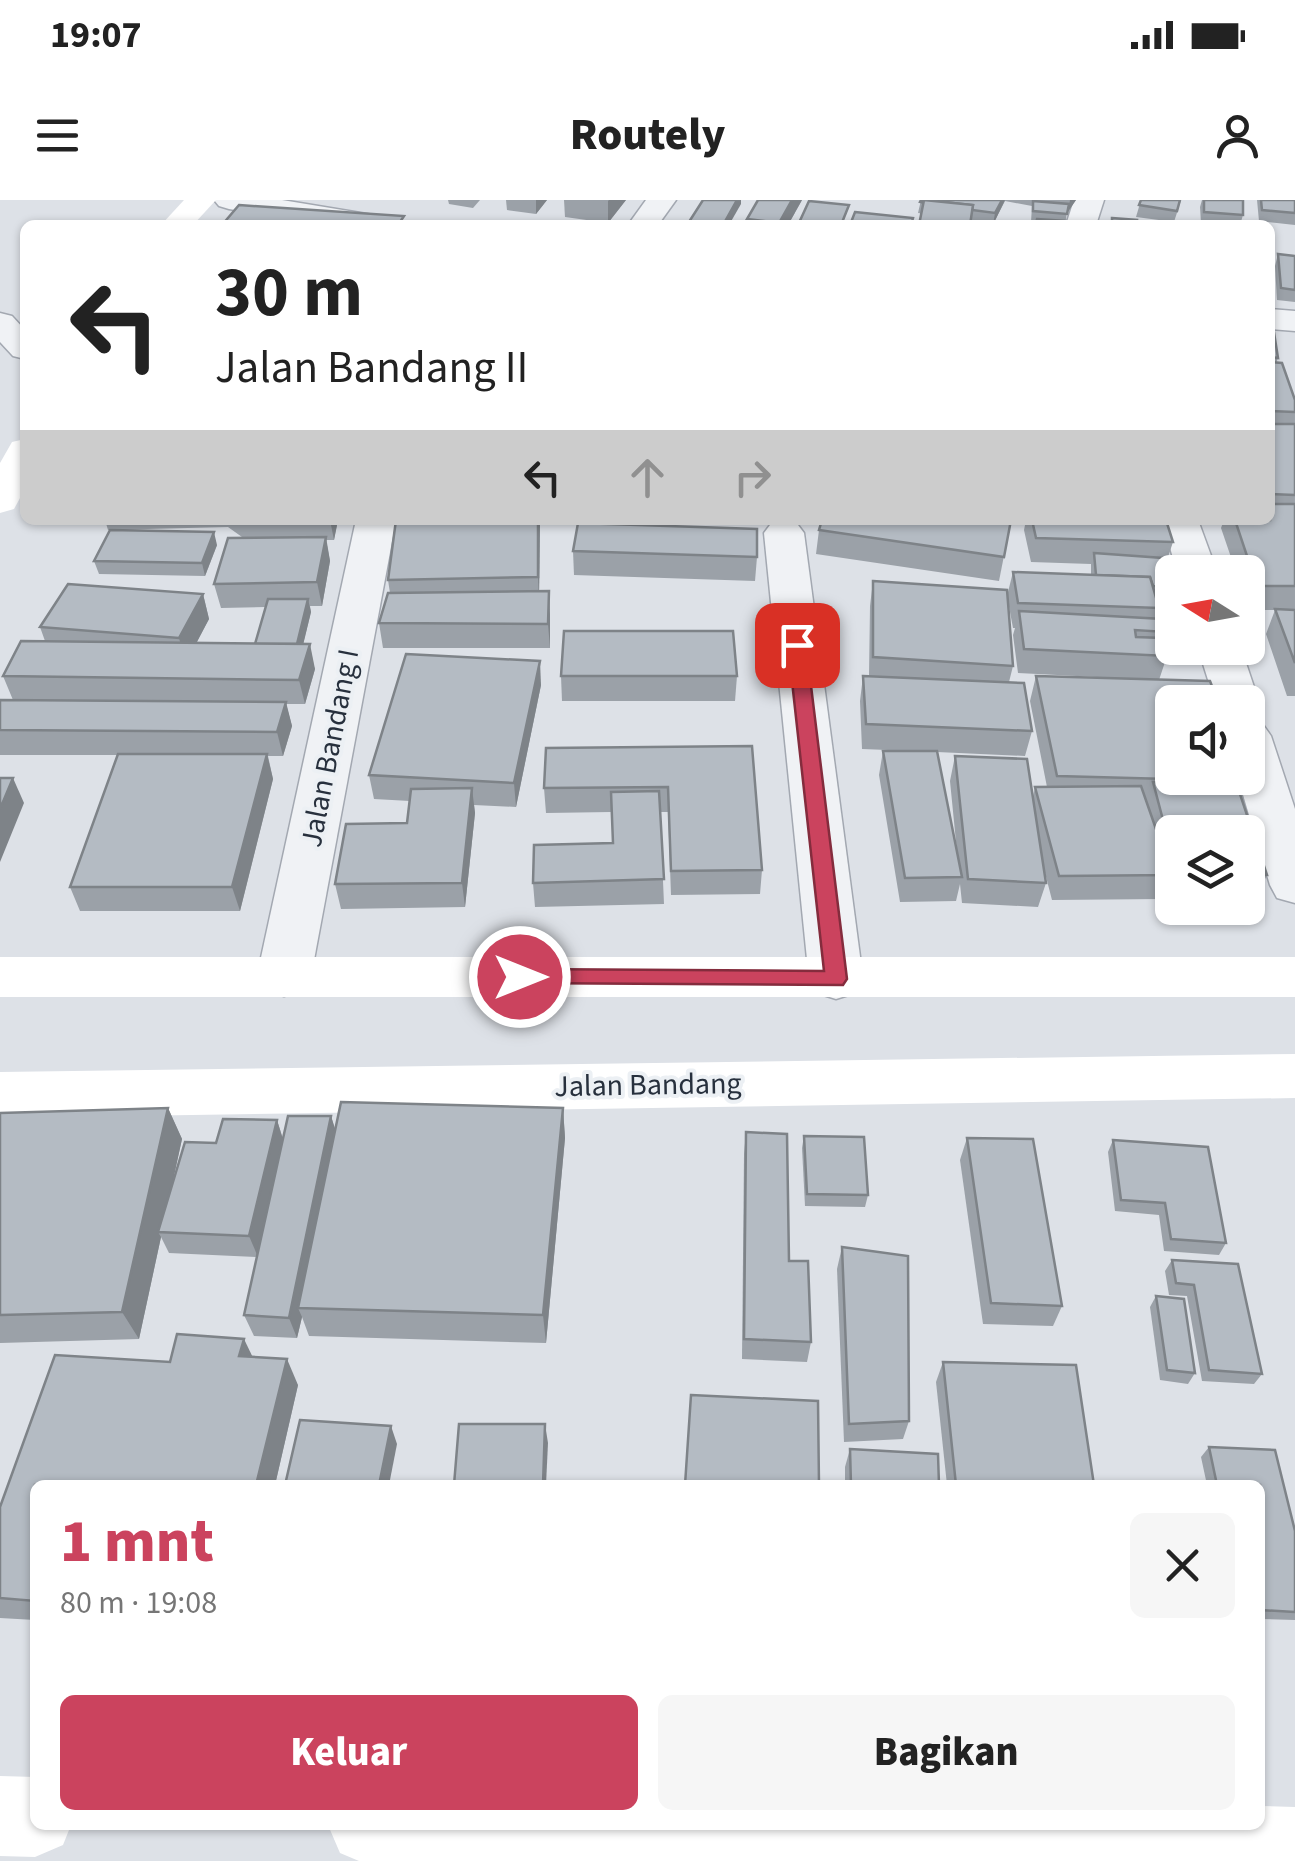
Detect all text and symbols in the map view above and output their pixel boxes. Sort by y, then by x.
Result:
text: 19:07 [50,8,142,62]
text: Routely [570,103,725,167]
icon: menu [30,108,85,163]
icon: person [1210,108,1265,163]
text: 30 m [215,243,363,343]
icon: left [50,260,180,390]
text: Jalan Bandang II [215,336,528,400]
icon: left [515,450,570,505]
icon: ahead [620,450,675,505]
icon: right [725,450,780,505]
north arrow [1155,555,1265,665]
map controls [1155,555,1265,925]
pin [755,603,840,688]
icon: arrive [770,618,825,673]
street label: Jalan Bandang I [290,645,370,851]
button: sound [1155,685,1265,795]
button: layers [1155,815,1265,925]
position arrow [468,925,572,1029]
street label: Jalan Bandang [554,1062,742,1108]
text: 1 mnt [60,1500,214,1585]
button: close [1130,1513,1235,1618]
text: 80 m · 19:08 [60,1580,217,1626]
button: Keluar [60,1695,638,1810]
button: Bagikan [658,1695,1235,1810]

